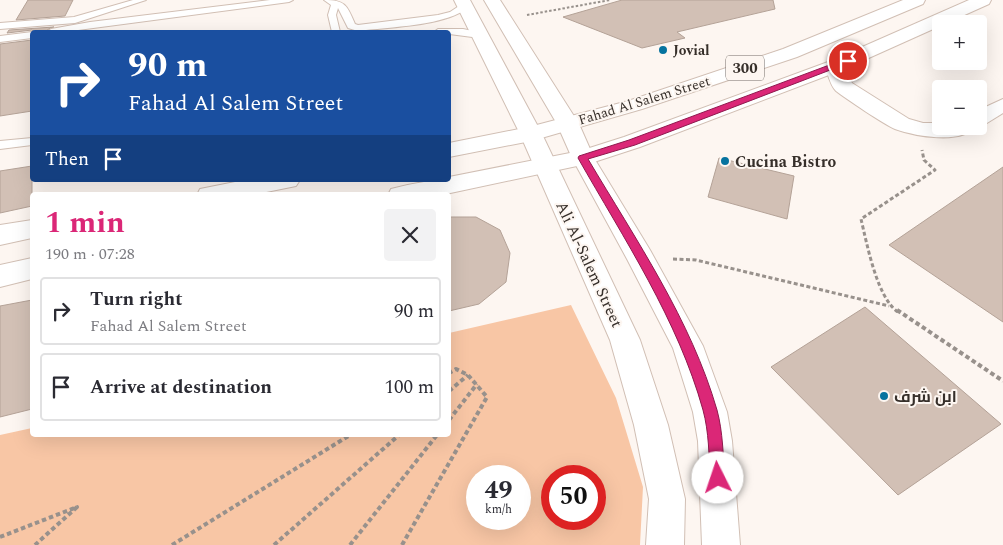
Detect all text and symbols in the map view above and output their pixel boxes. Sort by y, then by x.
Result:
map controls [932,15,987,135]
button: + [932,15,987,70]
text: 90 m [128,39,208,92]
place label: Jovial [673,40,710,61]
pin [827,40,869,82]
marker: Jovial [657,44,669,56]
icon: arrive [834,47,862,75]
icon: right [45,50,110,115]
road number: 300 [726,56,764,80]
street label: Fahad Al Salem Street [576,70,713,131]
button: − [932,80,987,135]
text: Fahad Al Salem Street [128,87,343,120]
text: Then [45,145,89,174]
icon: arrive [99,145,127,173]
place label: Cucina Bistro [735,150,837,174]
marker: Cucina Bistro [719,155,731,167]
street label: Ali Al-Salem Street [549,197,629,332]
text: 1 min [45,200,125,246]
button: close [384,209,436,261]
text: 190 m · 07:28 [45,242,135,266]
text: Turn right [90,285,183,314]
icon: right [47,297,75,325]
text: 90 m [394,297,434,326]
text: Fahad Al Salem Street [90,314,247,338]
icon: arrive [47,373,75,401]
text: Arrive at destination [90,373,272,402]
text: 100 m [384,373,434,402]
place label: ابن شرف [894,385,957,409]
marker: ابن شرف [878,390,890,402]
position arrow [691,451,743,503]
speed limit sign: 50 [541,465,606,530]
text: 49 [484,472,513,510]
text: km/h [485,500,512,519]

